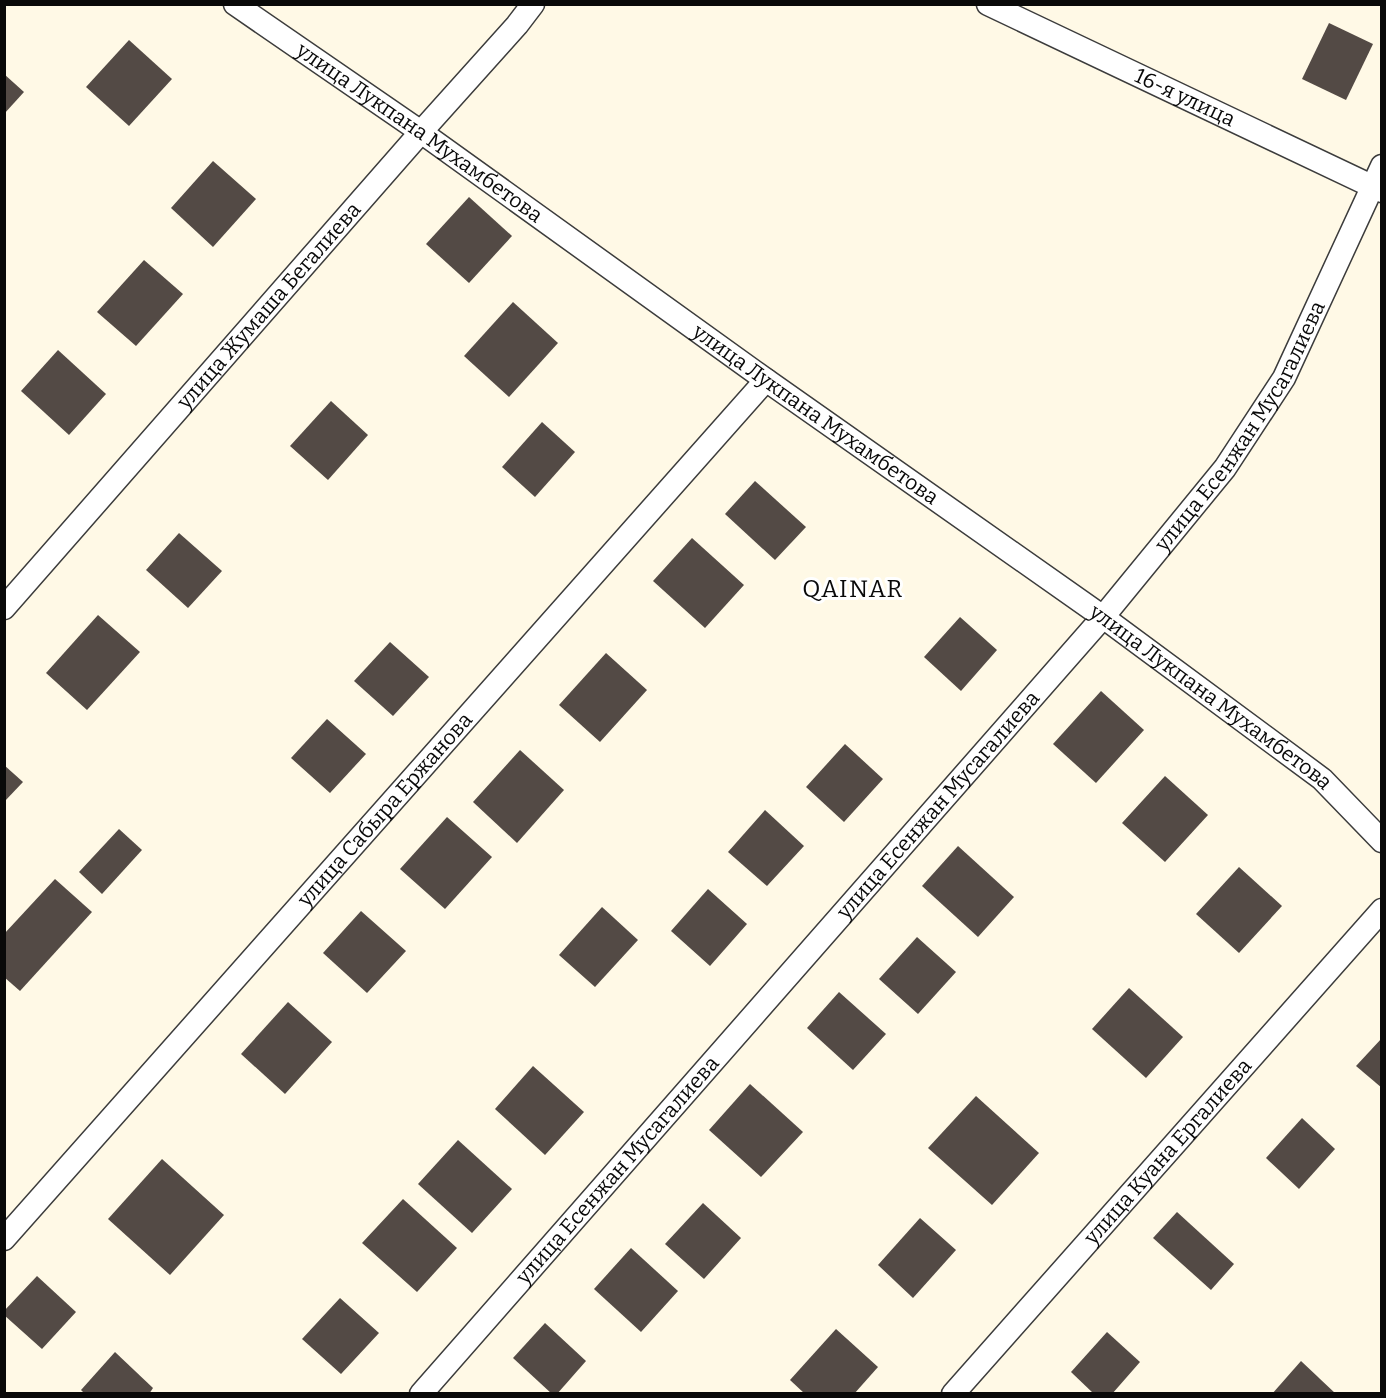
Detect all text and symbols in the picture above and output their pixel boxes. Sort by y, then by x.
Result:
street label: улица Лукпана Мухамбетова [291,37,548,229]
street label: 16-я улица [1131,63,1240,133]
street label: улица Жумаша Бегалиева [171,197,367,415]
street label: улица Есенжан Мусагалиева [1149,296,1331,557]
street label: улица Лукпана Мухамбетова [687,318,944,511]
district label: QAINAR [802,575,904,603]
street label: улица Лукпана Мухамбетова [1084,598,1338,795]
street label: улица Есенжан Мусагалиева [831,685,1045,925]
street label: улица Сабыра Ержанова [291,707,478,913]
street label: улица Есенжан Мусагалиева [510,1050,725,1290]
street label: улица Куана Ергалиева [1078,1053,1257,1251]

